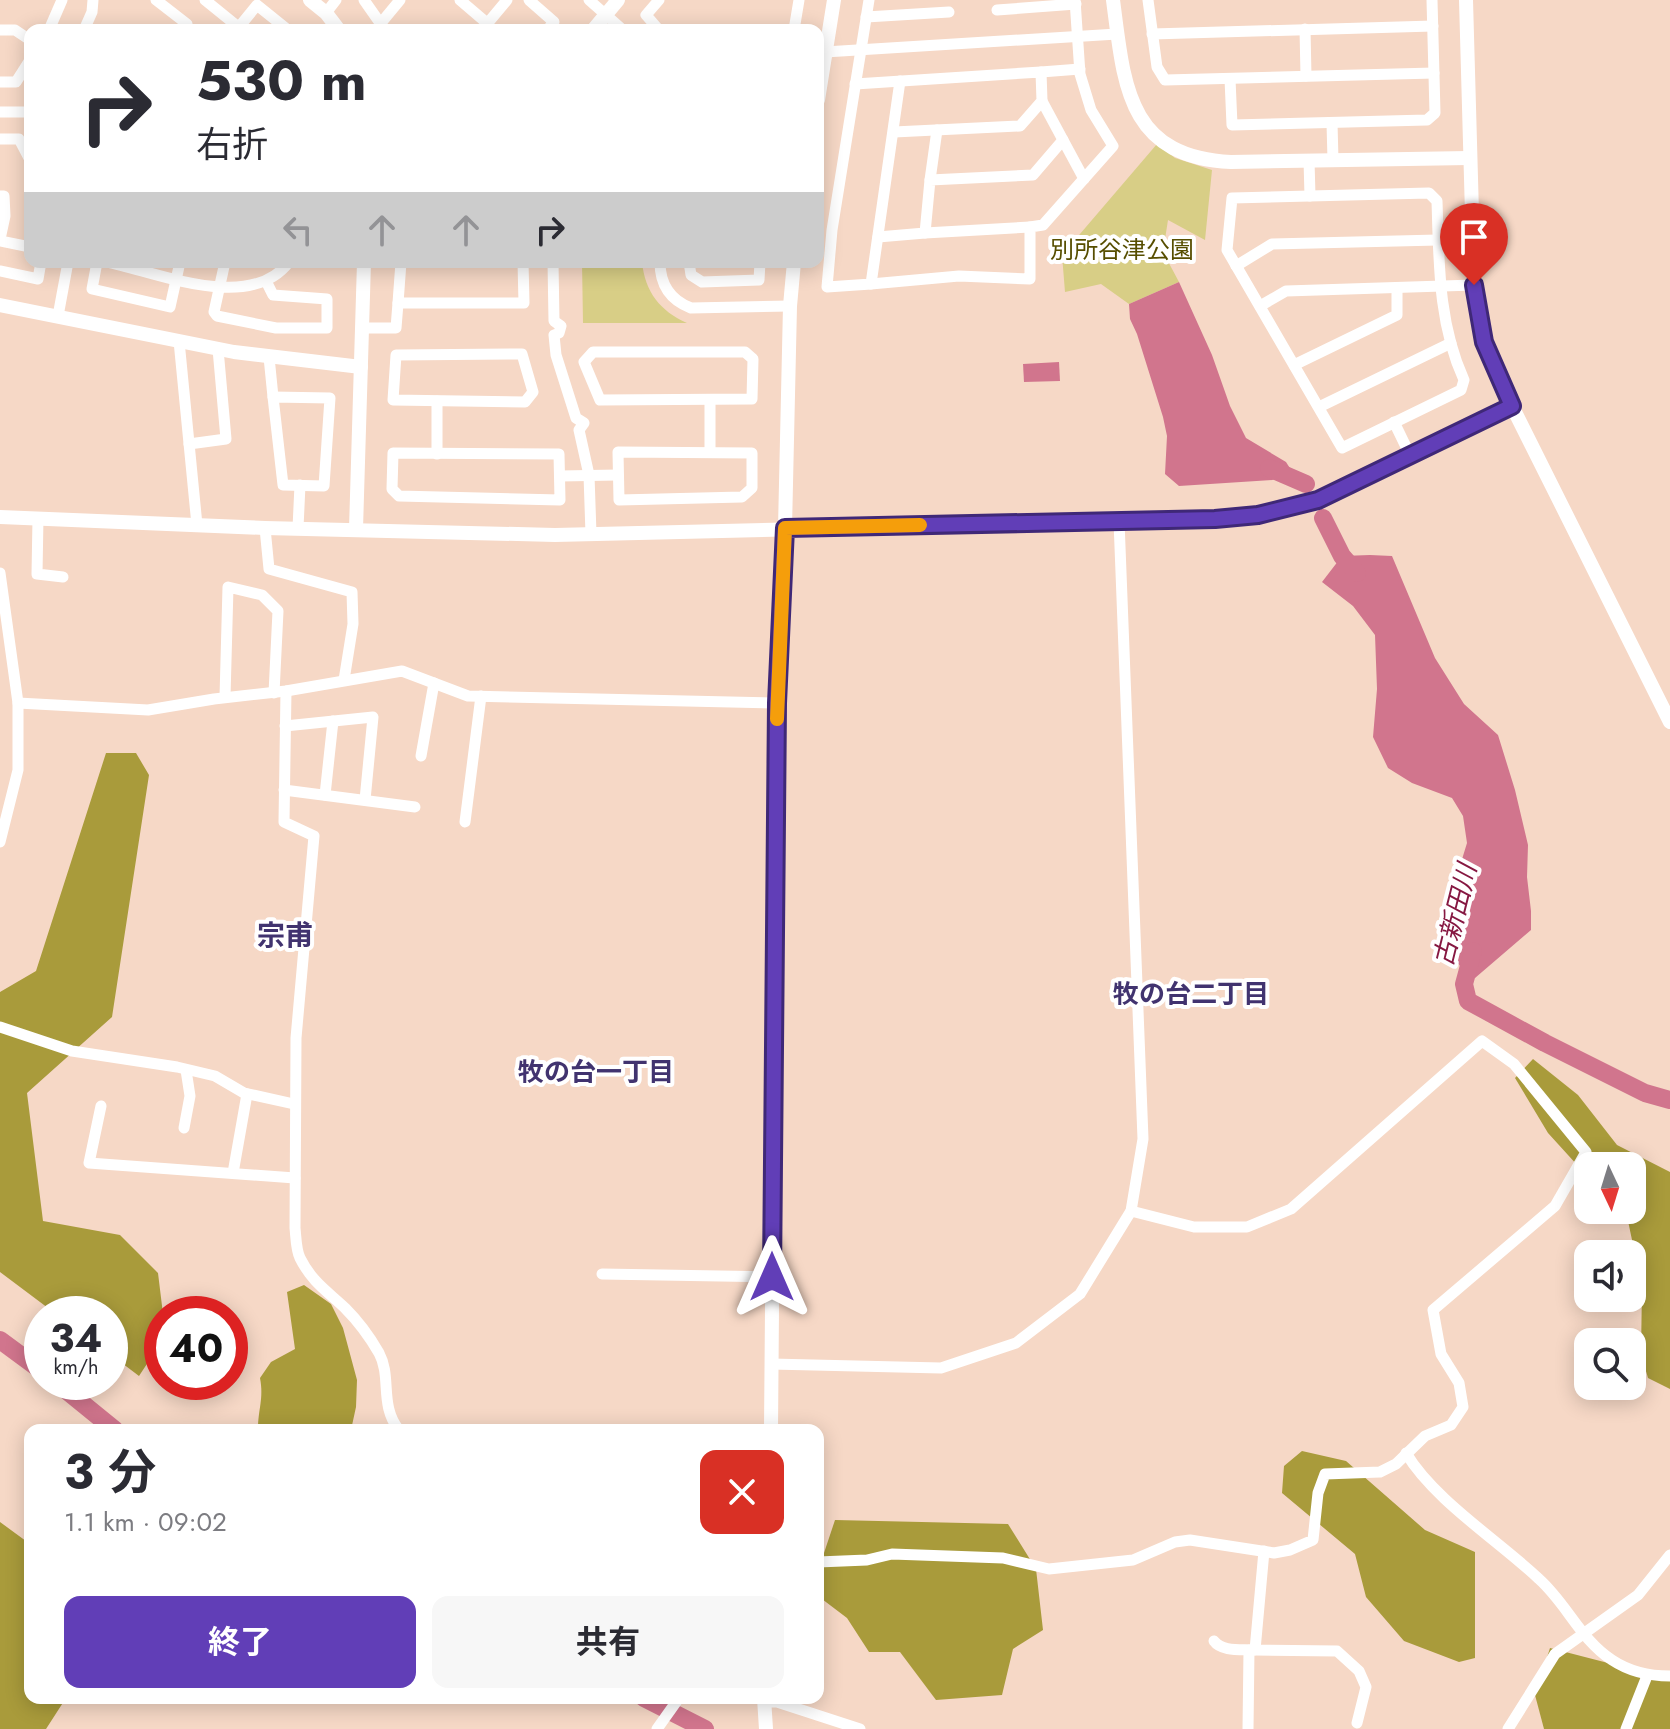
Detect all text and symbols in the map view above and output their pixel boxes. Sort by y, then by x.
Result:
text: 530 m [196,40,367,121]
icon: right [64,56,168,160]
text: 右折 [196,118,268,170]
pin [1440,203,1508,285]
icon: left [276,208,320,252]
icon: ahead [360,208,404,252]
icon: ahead [444,208,488,252]
icon: right [528,208,572,252]
icon: arrive [1452,215,1496,259]
park label: 別所谷津公園 [1050,232,1194,267]
water label: 古新田川 [1424,857,1487,970]
district label: 宗甫 [257,915,313,956]
district label: 牧の台二丁目 [1113,975,1269,1013]
district label: 牧の台一丁目 [518,1053,674,1091]
north arrow [1574,1152,1646,1224]
map controls [1574,1152,1646,1400]
position arrow [730,1235,814,1319]
button: sound [1574,1240,1646,1312]
speed limit sign: 40 [144,1296,248,1400]
text: 34 [50,1309,102,1367]
button: search [1574,1328,1646,1400]
text: km/h [53,1353,99,1382]
text: 3 分 [64,1438,156,1507]
button: close [700,1450,784,1534]
text: 1.1 km · 09:02 [64,1503,227,1541]
button: 終了 [64,1596,416,1688]
button: 共有 [432,1596,784,1688]

